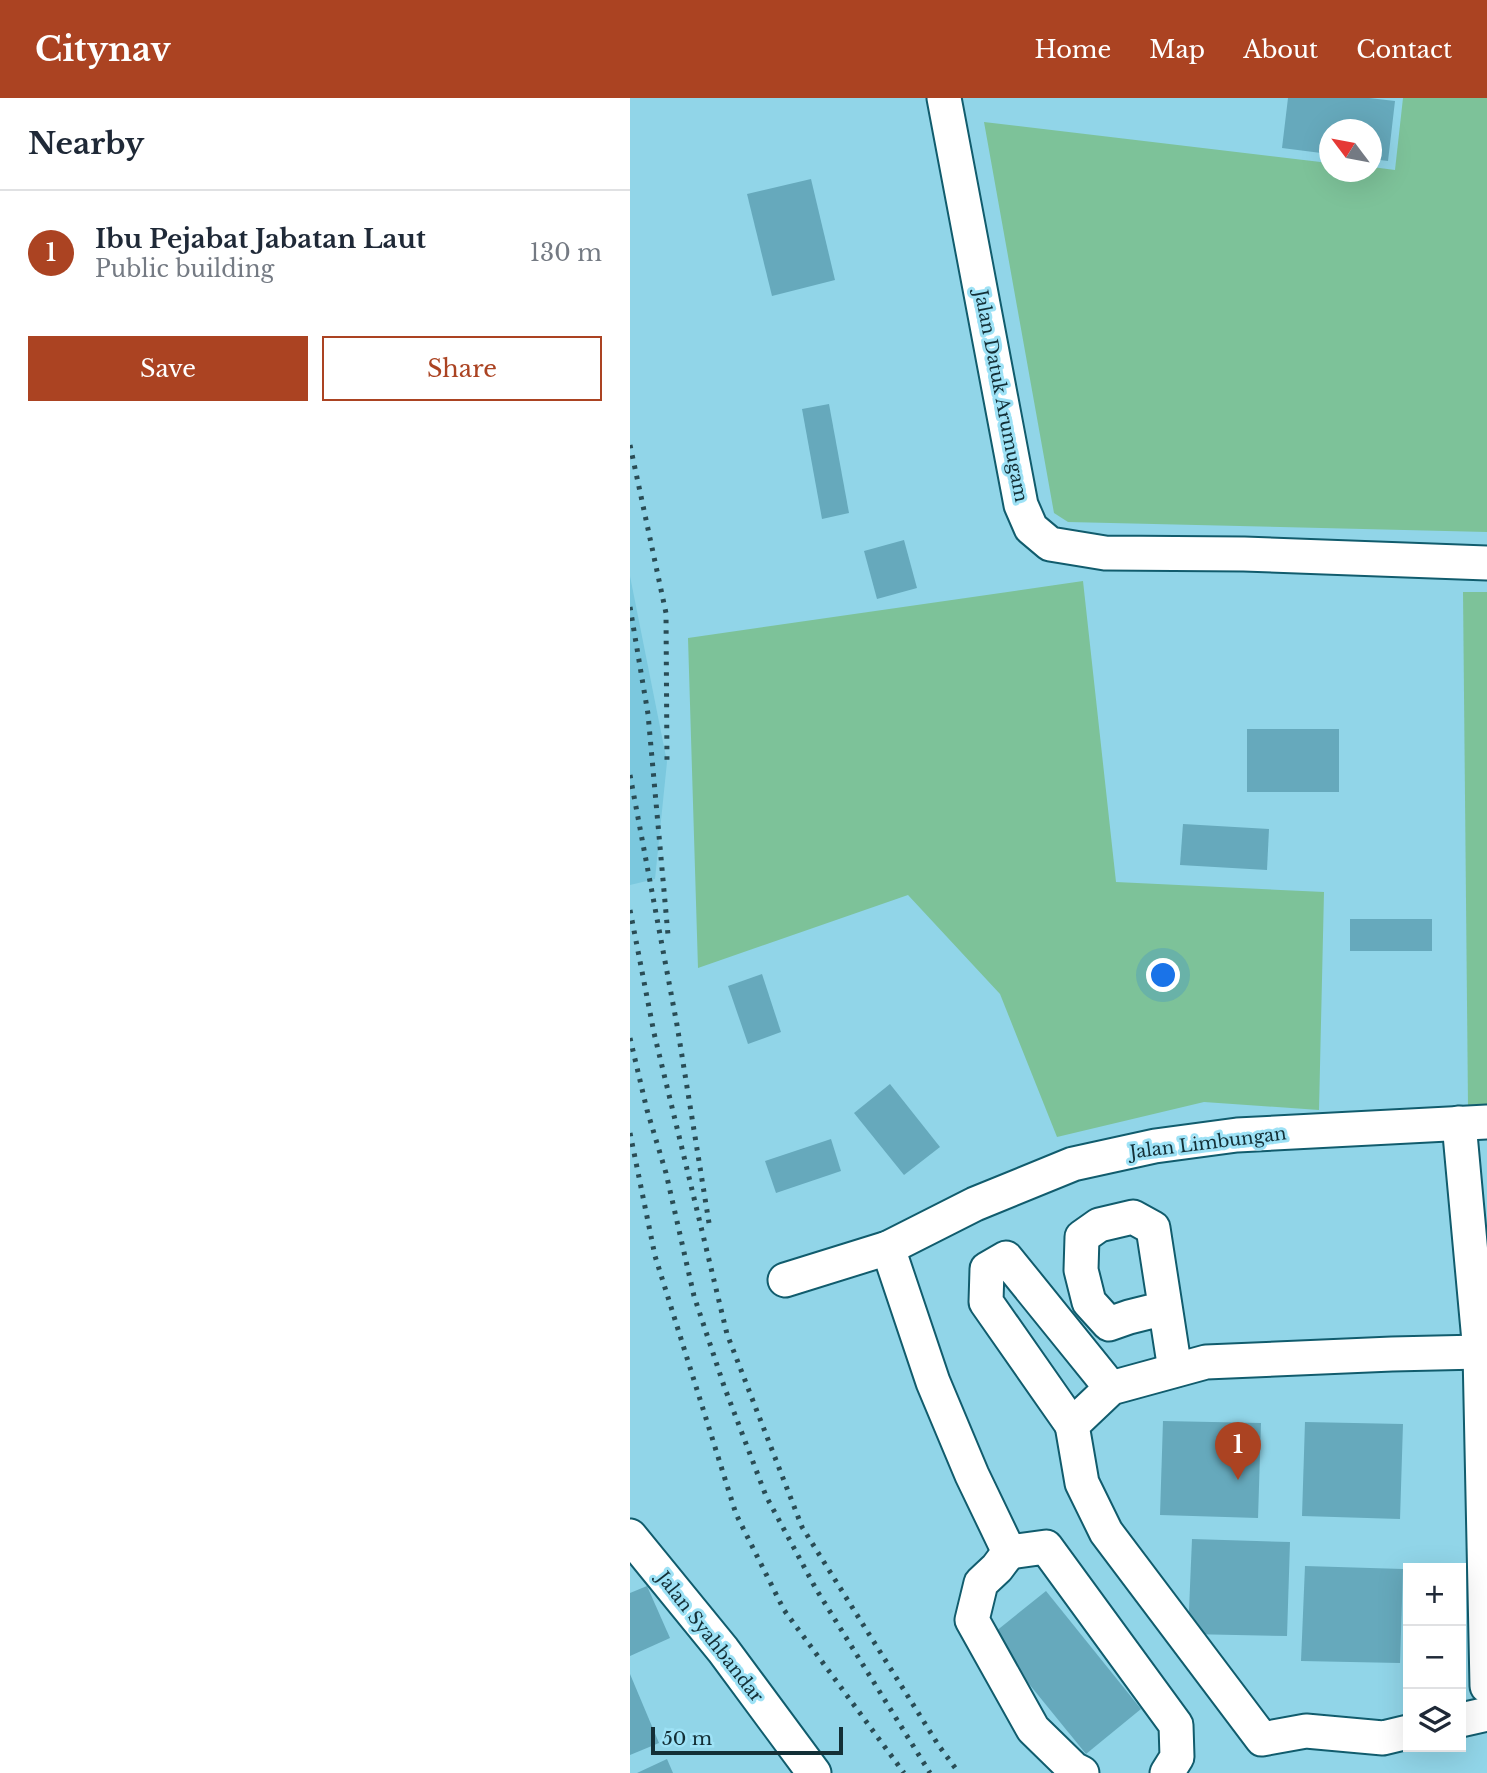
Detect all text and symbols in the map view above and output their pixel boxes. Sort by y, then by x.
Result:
text: Citynav [35,29,171,70]
text: Home [1035,35,1111,64]
text: Map [1149,35,1205,64]
text: About [1243,35,1318,64]
text: Contact [1356,35,1452,64]
north arrow [1319,119,1382,182]
text: Nearby [28,125,144,162]
text: Ibu Pejabat Jabatan Laut [95,223,426,255]
text: 1 [46,239,56,267]
text: 130 m [530,239,602,267]
text: Public building [95,255,274,283]
street label: Jalan Datuk Arumugam [969,286,1032,504]
button: Save [28,336,308,401]
button: Share [322,336,602,401]
your location [1146,958,1180,992]
street label: Jalan Limbungan [1126,1122,1288,1164]
pin: 1 [1215,1422,1261,1480]
map controls [1403,1563,1466,1752]
button: + [1403,1563,1466,1626]
street label: Jalan Syahbandar [651,1566,768,1707]
button: − [1403,1626,1466,1689]
button: layers [1403,1689,1466,1752]
scale bar [651,1724,844,1756]
text: 50 m [662,1727,712,1750]

